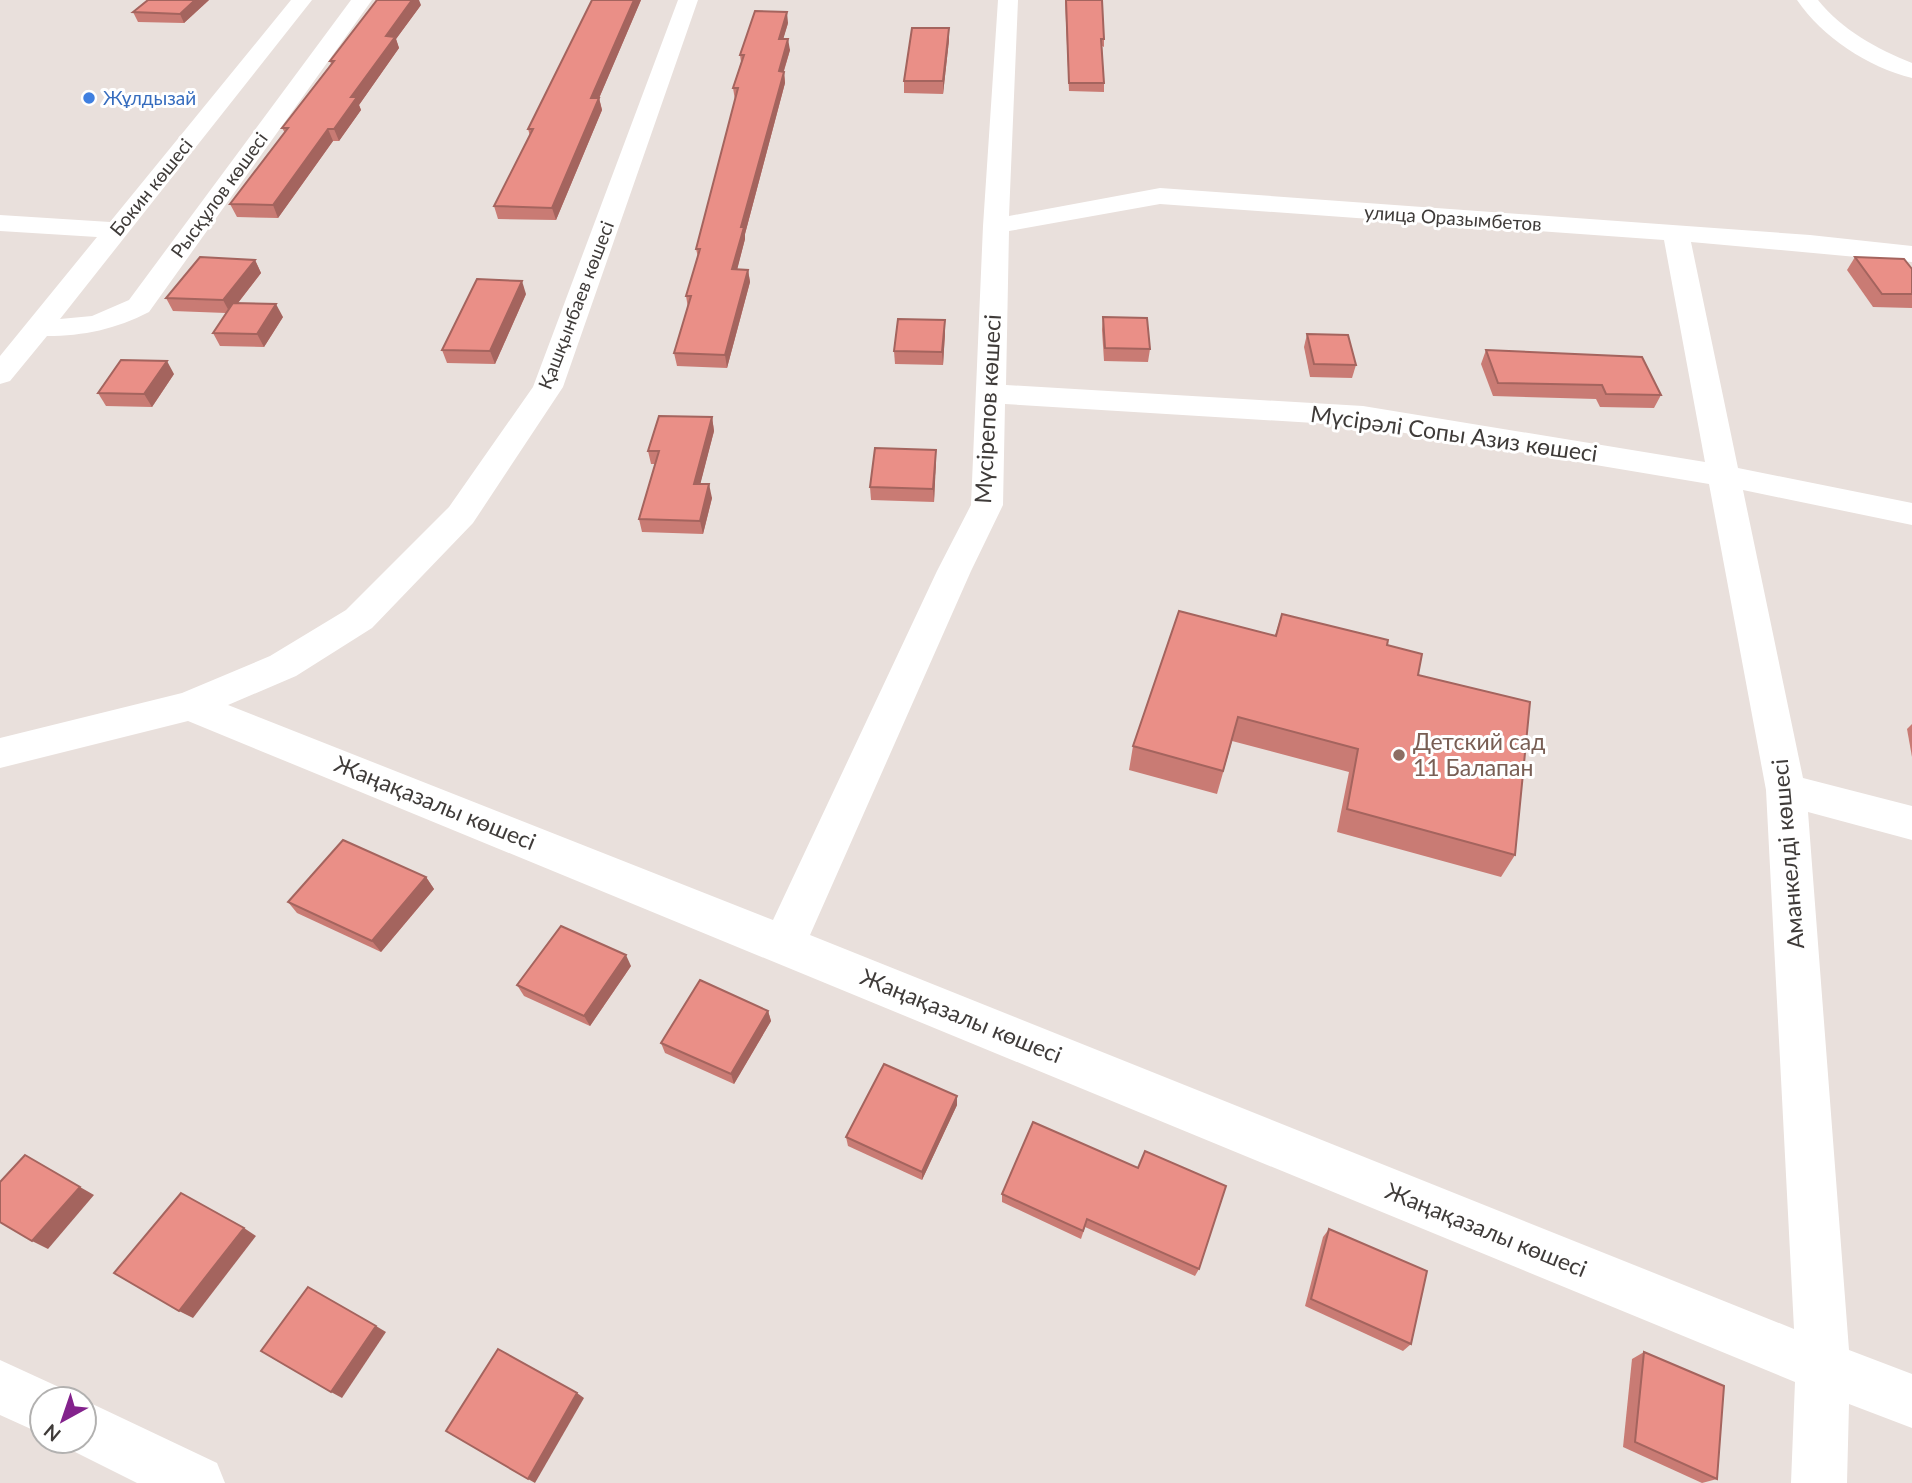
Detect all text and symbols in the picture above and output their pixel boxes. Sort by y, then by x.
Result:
place label: Жұлдызай [103,86,196,109]
marker: Жұлдызай [81,90,97,106]
street label: Рысқұлов көшесі [165,127,272,262]
street label: Бокин көшесі [104,133,197,240]
street label: улица Оразымбетов [1363,200,1543,235]
street label: Қашқынбаев көшесі [533,218,618,392]
street label: Мүсірепов көшесі [968,314,1006,504]
street label: Мүсірәлі Сопы Азиз көшесі [1309,399,1599,467]
place label: Детский сад 11 Балапан [1413,727,1545,781]
marker: Детский сад 11 Балапан [1391,747,1407,763]
street label: Жаңақазалы көшесі [331,749,540,855]
street label: Аманкелді көшесі [1765,758,1809,950]
street label: Жаңақазалы көшесі [857,962,1066,1068]
street label: Жаңақазалы көшесі [1382,1176,1591,1282]
north arrow [28,1385,98,1455]
text: N [39,1420,65,1447]

